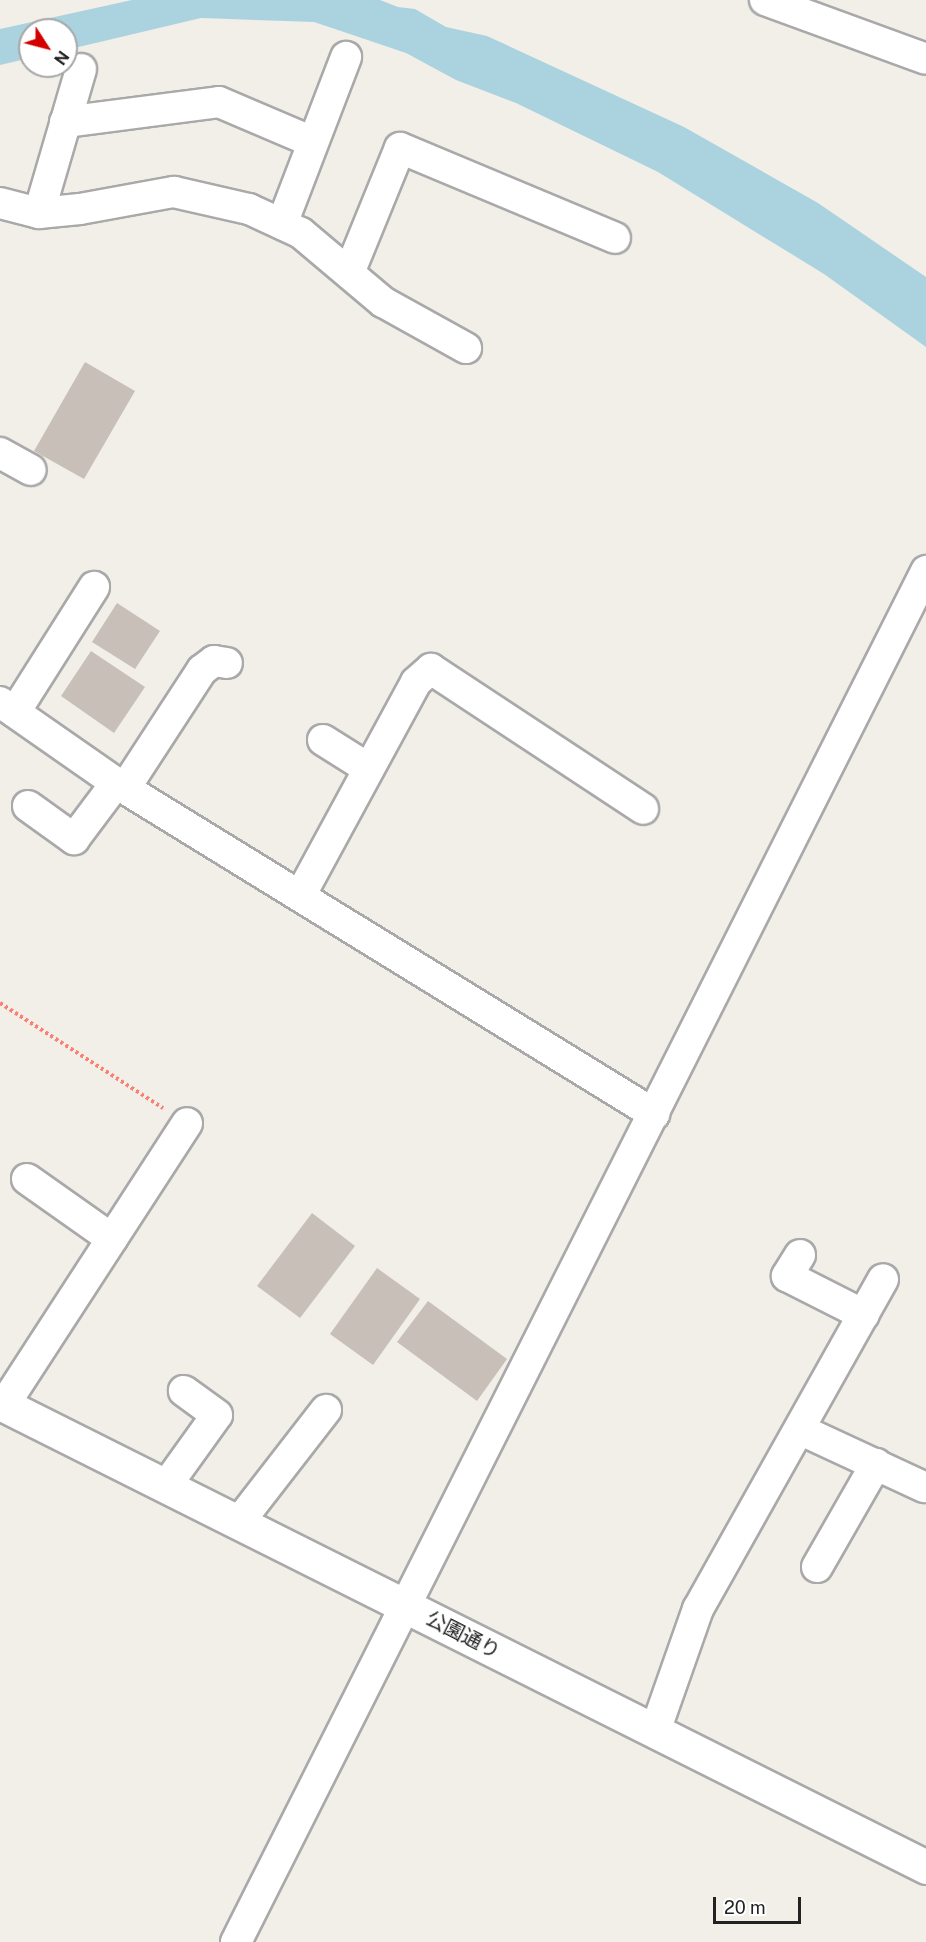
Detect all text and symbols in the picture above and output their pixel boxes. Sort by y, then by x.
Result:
north arrow [18,18,78,78]
text: N [50,47,73,68]
street label: 公園通り [422,1606,504,1664]
scale bar [716,1885,804,1923]
text: 20 m [724,1897,766,1918]

